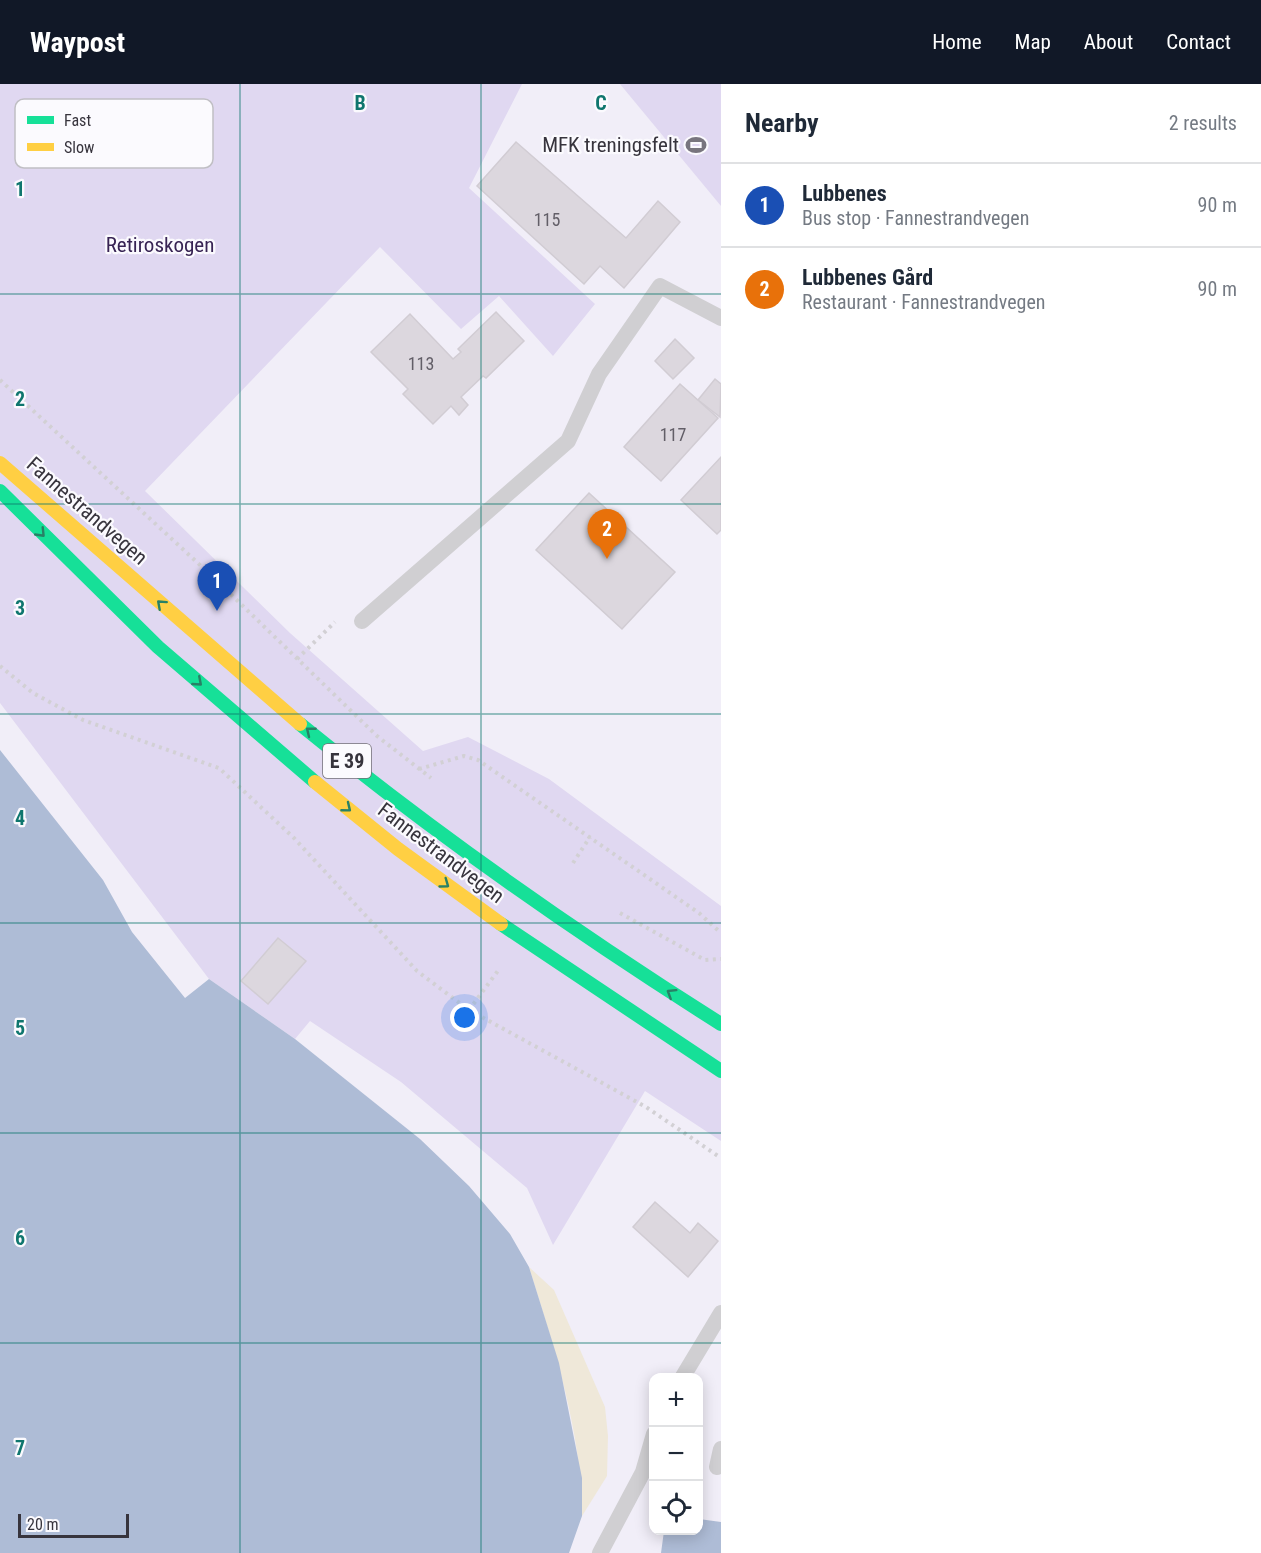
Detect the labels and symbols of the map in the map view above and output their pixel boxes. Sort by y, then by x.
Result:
text: B [354,91,366,115]
text: C [595,91,607,115]
legend [15,99,213,168]
text: Fast [64,111,91,130]
place label: MFK treningsfelt [542,133,679,157]
sports icon: MFK treningsfelt [684,133,708,157]
text: Slow [64,138,94,157]
text: 1 [15,177,25,201]
house number: 115 [534,209,560,230]
park label: Retiroskogen [106,233,214,257]
house number: 113 [408,353,434,374]
text: 2 [15,387,25,411]
house number: 117 [660,424,686,445]
street label: Fannestrandvegen [22,452,152,570]
pin: 2 [588,510,626,559]
one-way arrow [33,526,44,537]
pin: 1 [198,562,236,611]
text: 3 [15,596,25,620]
one-way arrow [158,600,168,611]
one-way arrow [191,675,202,686]
one-way arrow [305,727,316,738]
road number: E 39 [323,744,371,778]
street label: Fannestrandvegen [373,798,509,908]
one-way arrow [340,800,351,811]
text: 4 [15,806,25,830]
one-way arrow [439,877,450,888]
one-way arrow [667,989,678,1000]
your location [450,1003,479,1032]
text: 5 [15,1016,25,1040]
text: 6 [15,1226,25,1250]
text: 7 [15,1436,25,1460]
scale bar [18,1511,129,1538]

